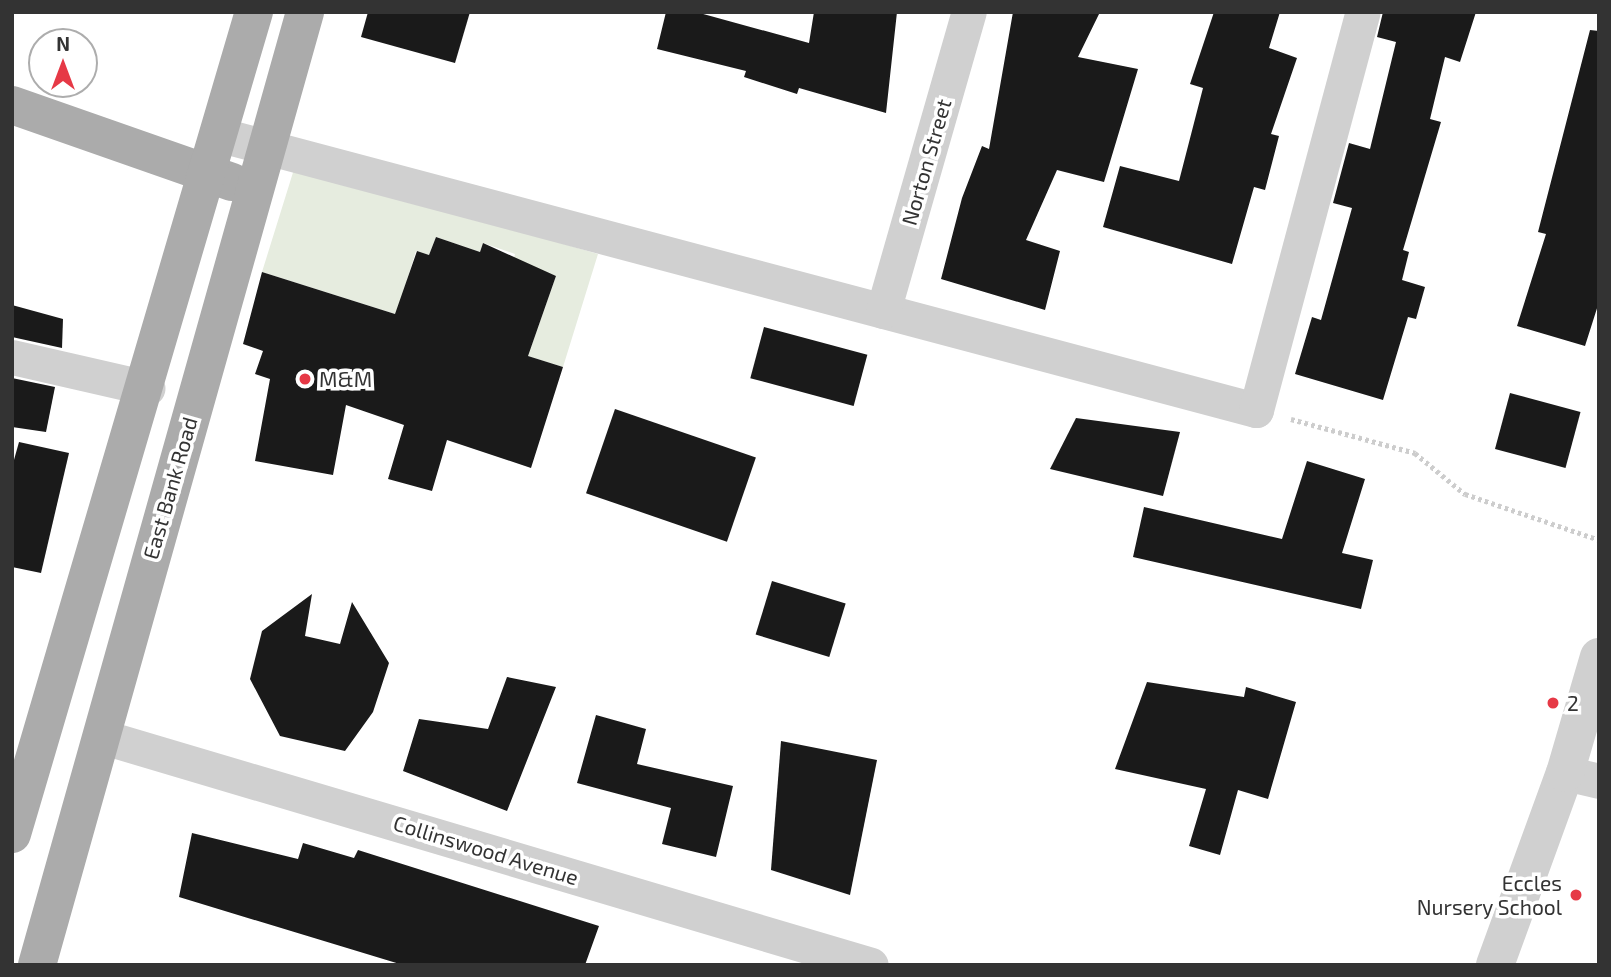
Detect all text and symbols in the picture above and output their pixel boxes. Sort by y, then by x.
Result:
north arrow [28,28,98,98]
text: N [56,32,70,55]
street label: Norton Street [896,96,956,228]
place label: M&M [319,366,372,392]
marker: M&M [297,371,313,387]
street label: East Bank Road [138,414,202,562]
place label: 2 [1567,690,1579,716]
marker: 2 [1545,695,1561,711]
street label: Collinswood Avenue [390,810,582,890]
place label: Eccles Nursery School [1416,870,1562,920]
marker: Eccles Nursery School [1568,887,1584,903]

